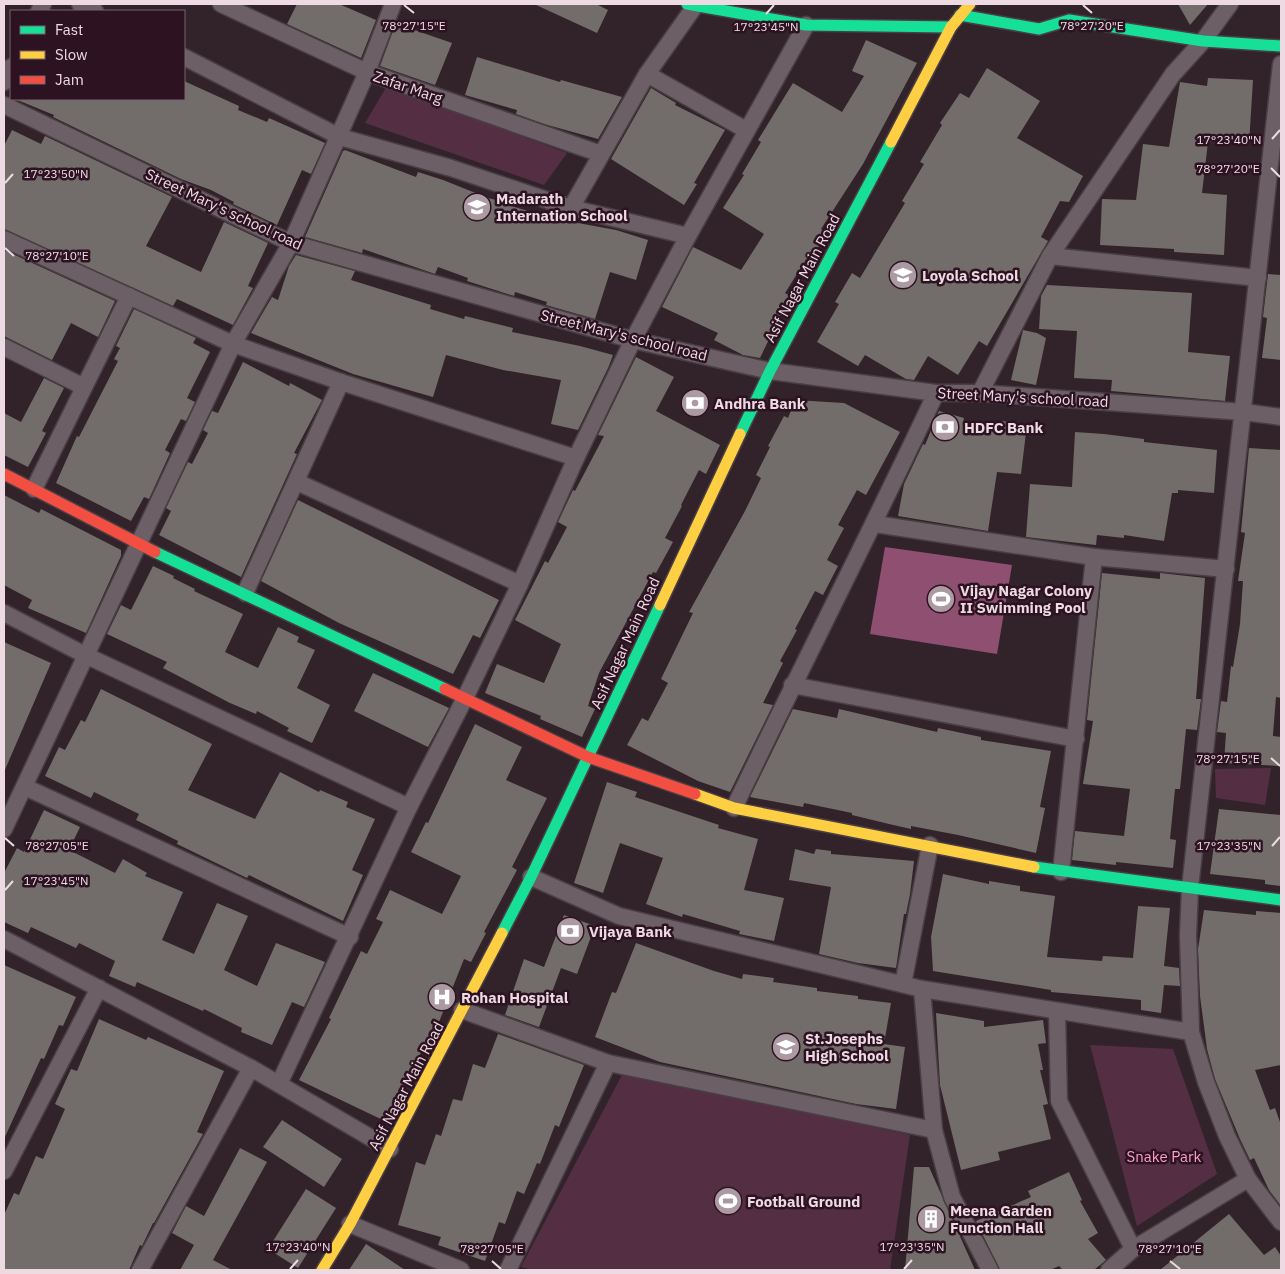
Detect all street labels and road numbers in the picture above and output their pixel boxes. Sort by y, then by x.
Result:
street label: Zafar Marg [371,66,445,108]
street label: Street Mary's school road [142,164,306,254]
street label: Asif Nagar Main Road [760,210,844,346]
street label: Street Mary's school road [539,305,709,365]
street label: Street Mary's school road [937,383,1109,411]
street label: Asif Nagar Main Road [586,574,664,712]
street label: Asif Nagar Main Road [364,1018,448,1154]

